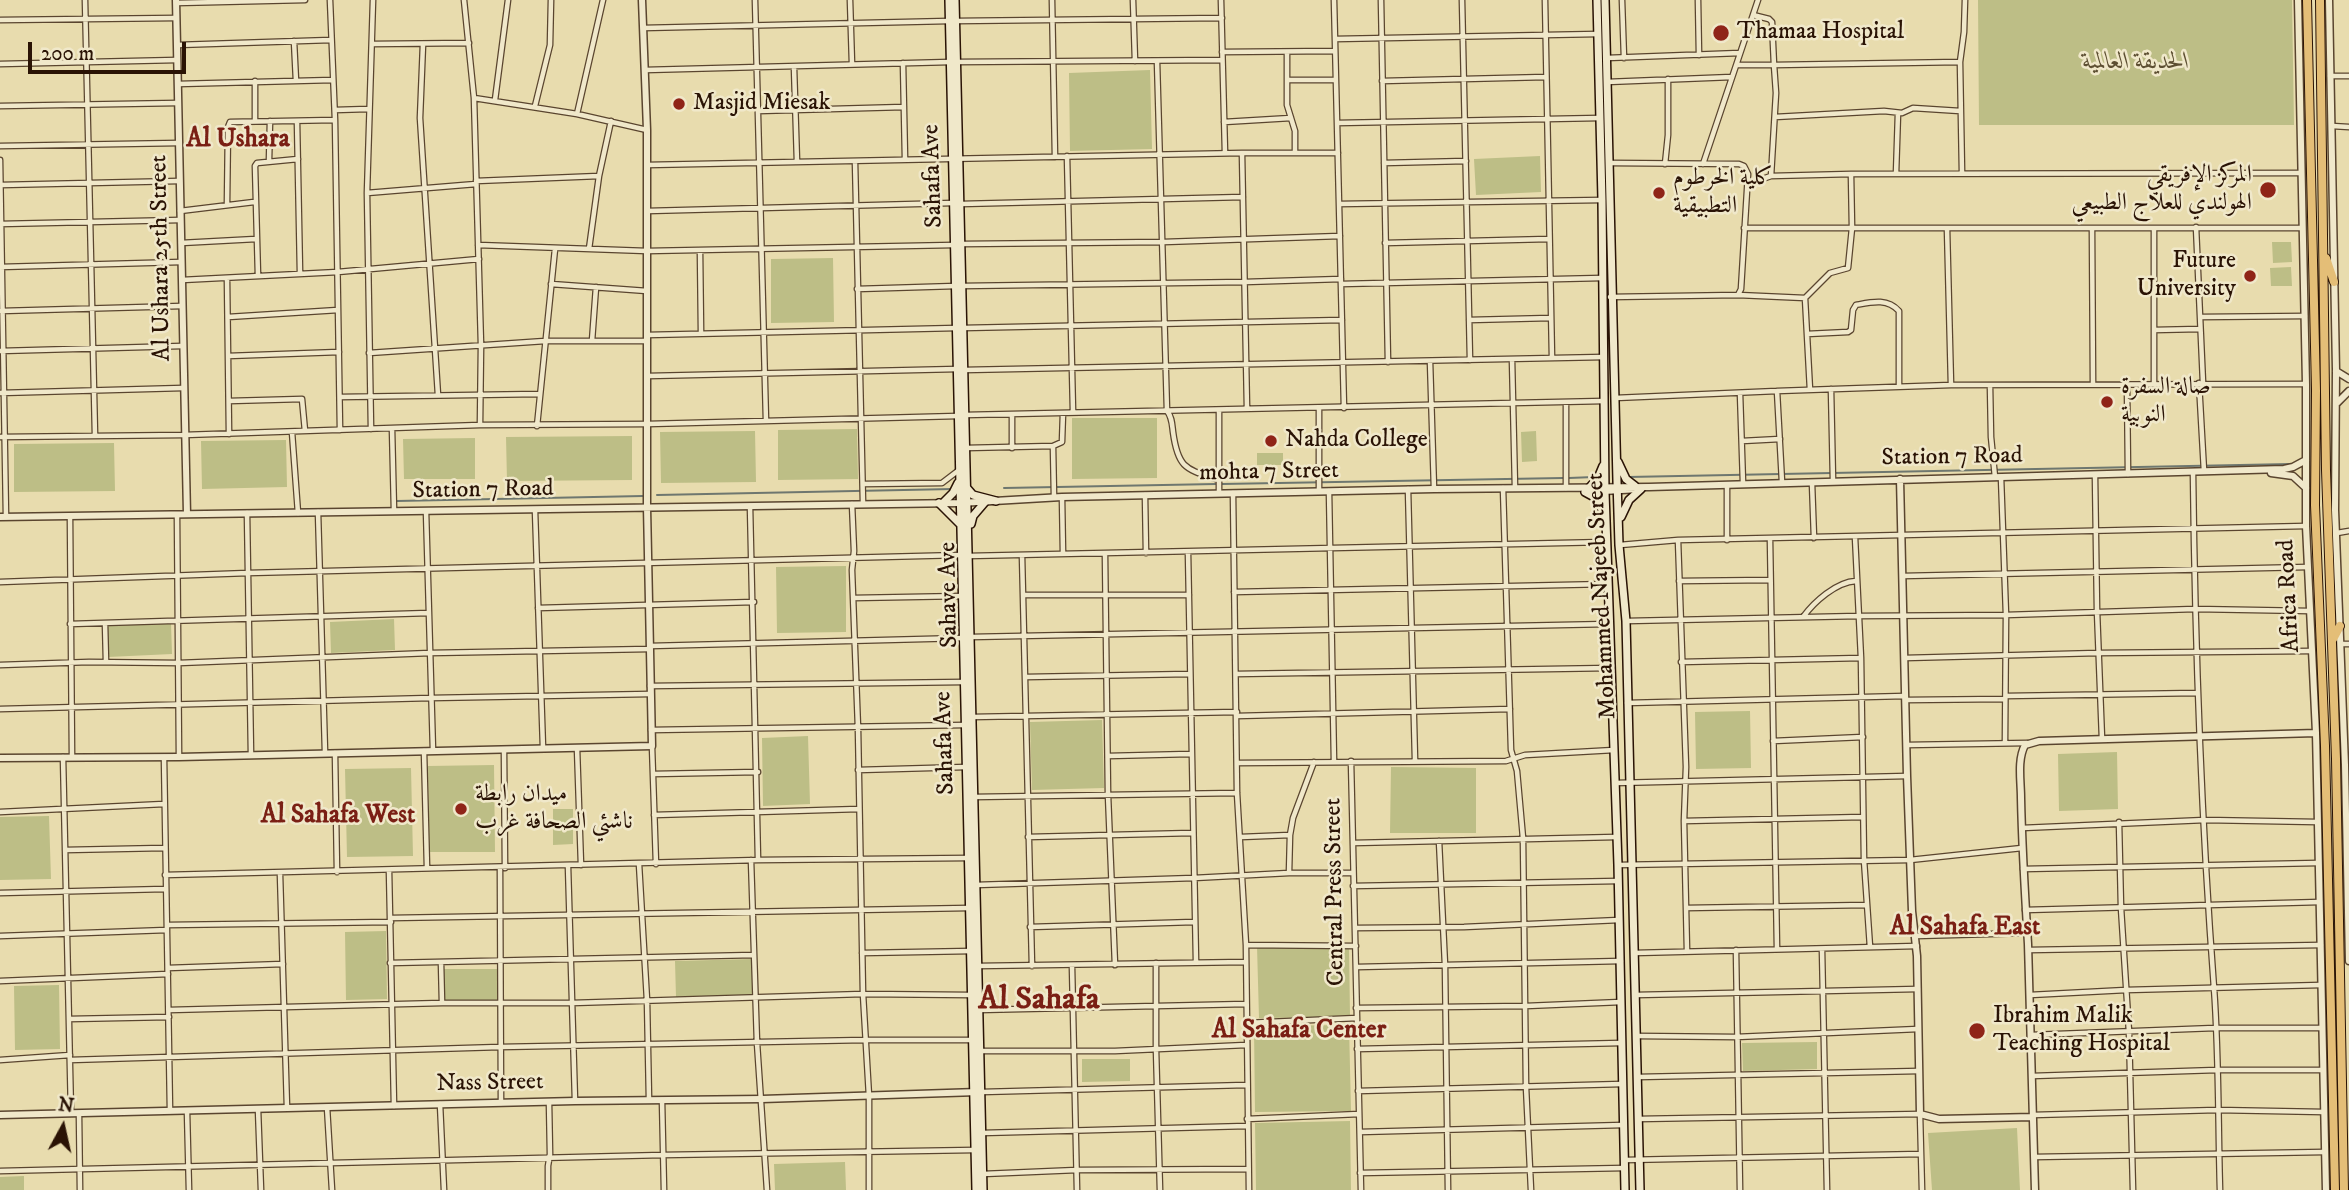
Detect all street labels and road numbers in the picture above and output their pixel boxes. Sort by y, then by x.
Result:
street label: Sahafa Ave [918,124,950,228]
street label: Al Ushara 25th Street [146,155,178,361]
street label: Station 7 Road [1881,442,2023,474]
street label: mohta 7 Street [1199,457,1339,489]
street label: Mohammed Najeeb Street [1582,472,1624,720]
street label: Station 7 Road [412,475,554,507]
street label: Africa Road [2273,539,2307,653]
street label: Sahave Ave [935,542,965,648]
street label: Sahafa Ave [930,691,962,795]
street label: Central Press Street [1320,798,1352,986]
street label: Nass Street [436,1069,544,1099]

